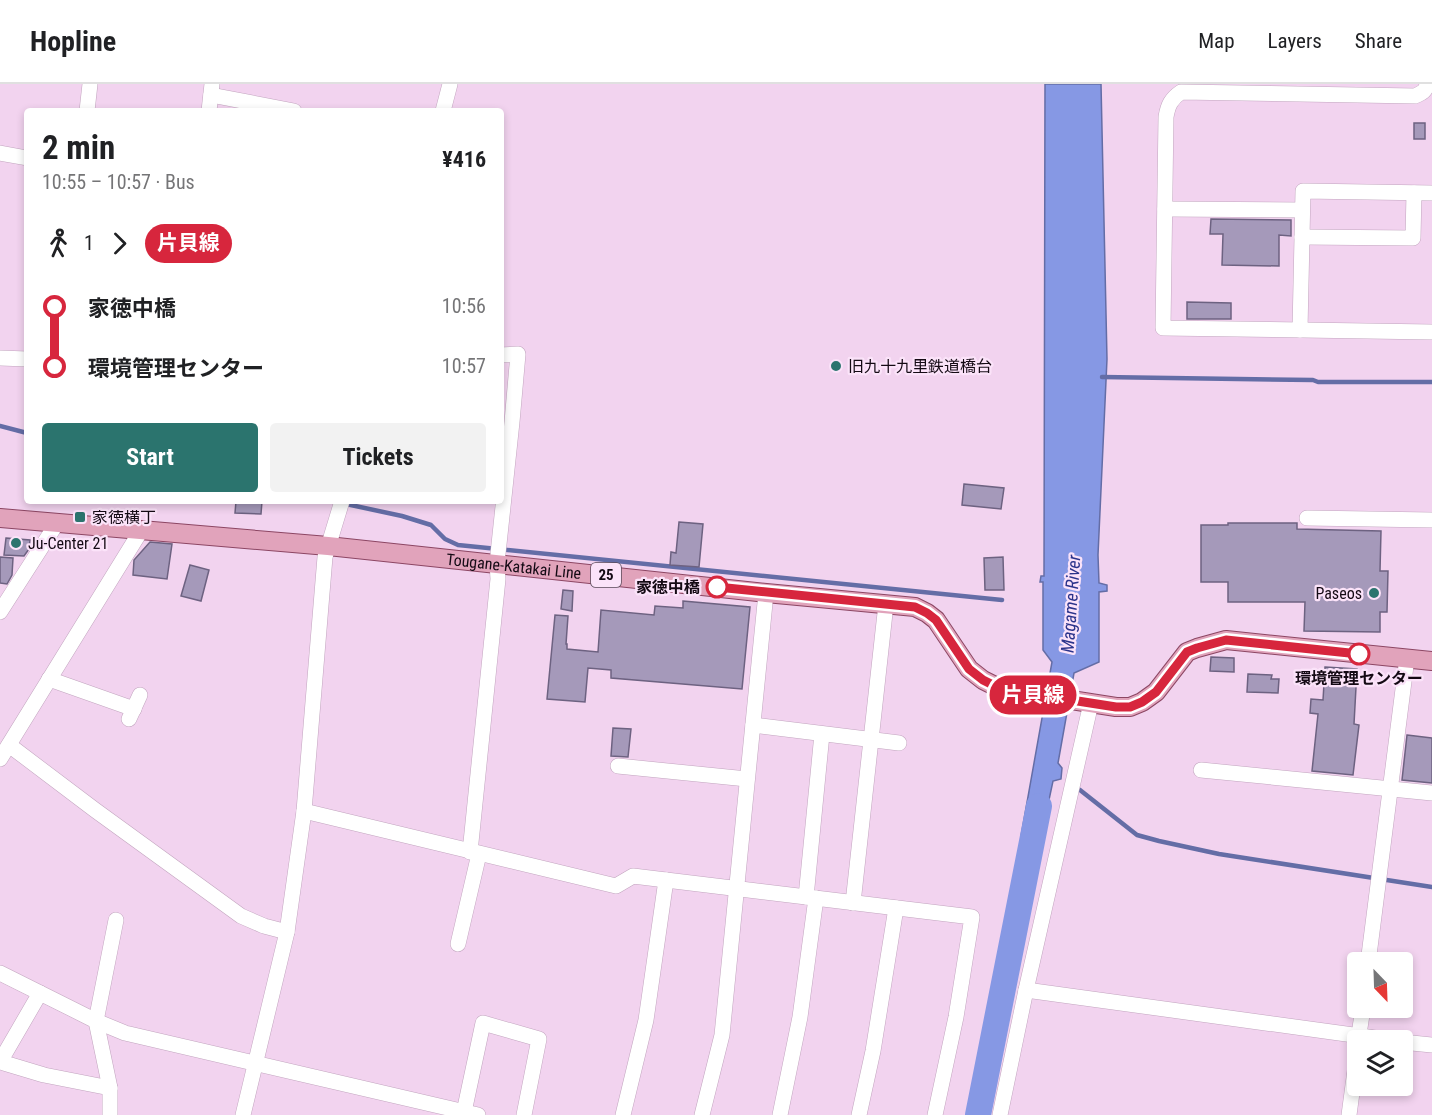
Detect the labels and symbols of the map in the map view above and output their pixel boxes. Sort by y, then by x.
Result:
place label: 旧九十九里鉄道橋台 [848,357,992,376]
marker: 旧九十九里鉄道橋台 [829,359,843,373]
place label: 家徳横丁 [92,508,156,527]
marker: 家徳横丁 [73,510,87,524]
place label: Ju-Center 21 [28,534,108,553]
marker: Ju-Center 21 [9,536,23,550]
street label: Tougane-Katakai Line [445,550,582,583]
water label: Magame River [1057,554,1084,654]
road number: 25 [591,563,621,587]
marker: 家徳中橋 [706,576,728,598]
place label: 家徳中橋 [636,578,700,597]
place label: Paseos [1315,584,1362,603]
marker: Paseos [1367,586,1381,600]
marker: 環境管理センター [1348,643,1370,665]
place label: 環境管理センター [1295,669,1423,688]
line badge: 片貝線 [998,676,1068,714]
north arrow [1347,952,1413,1018]

